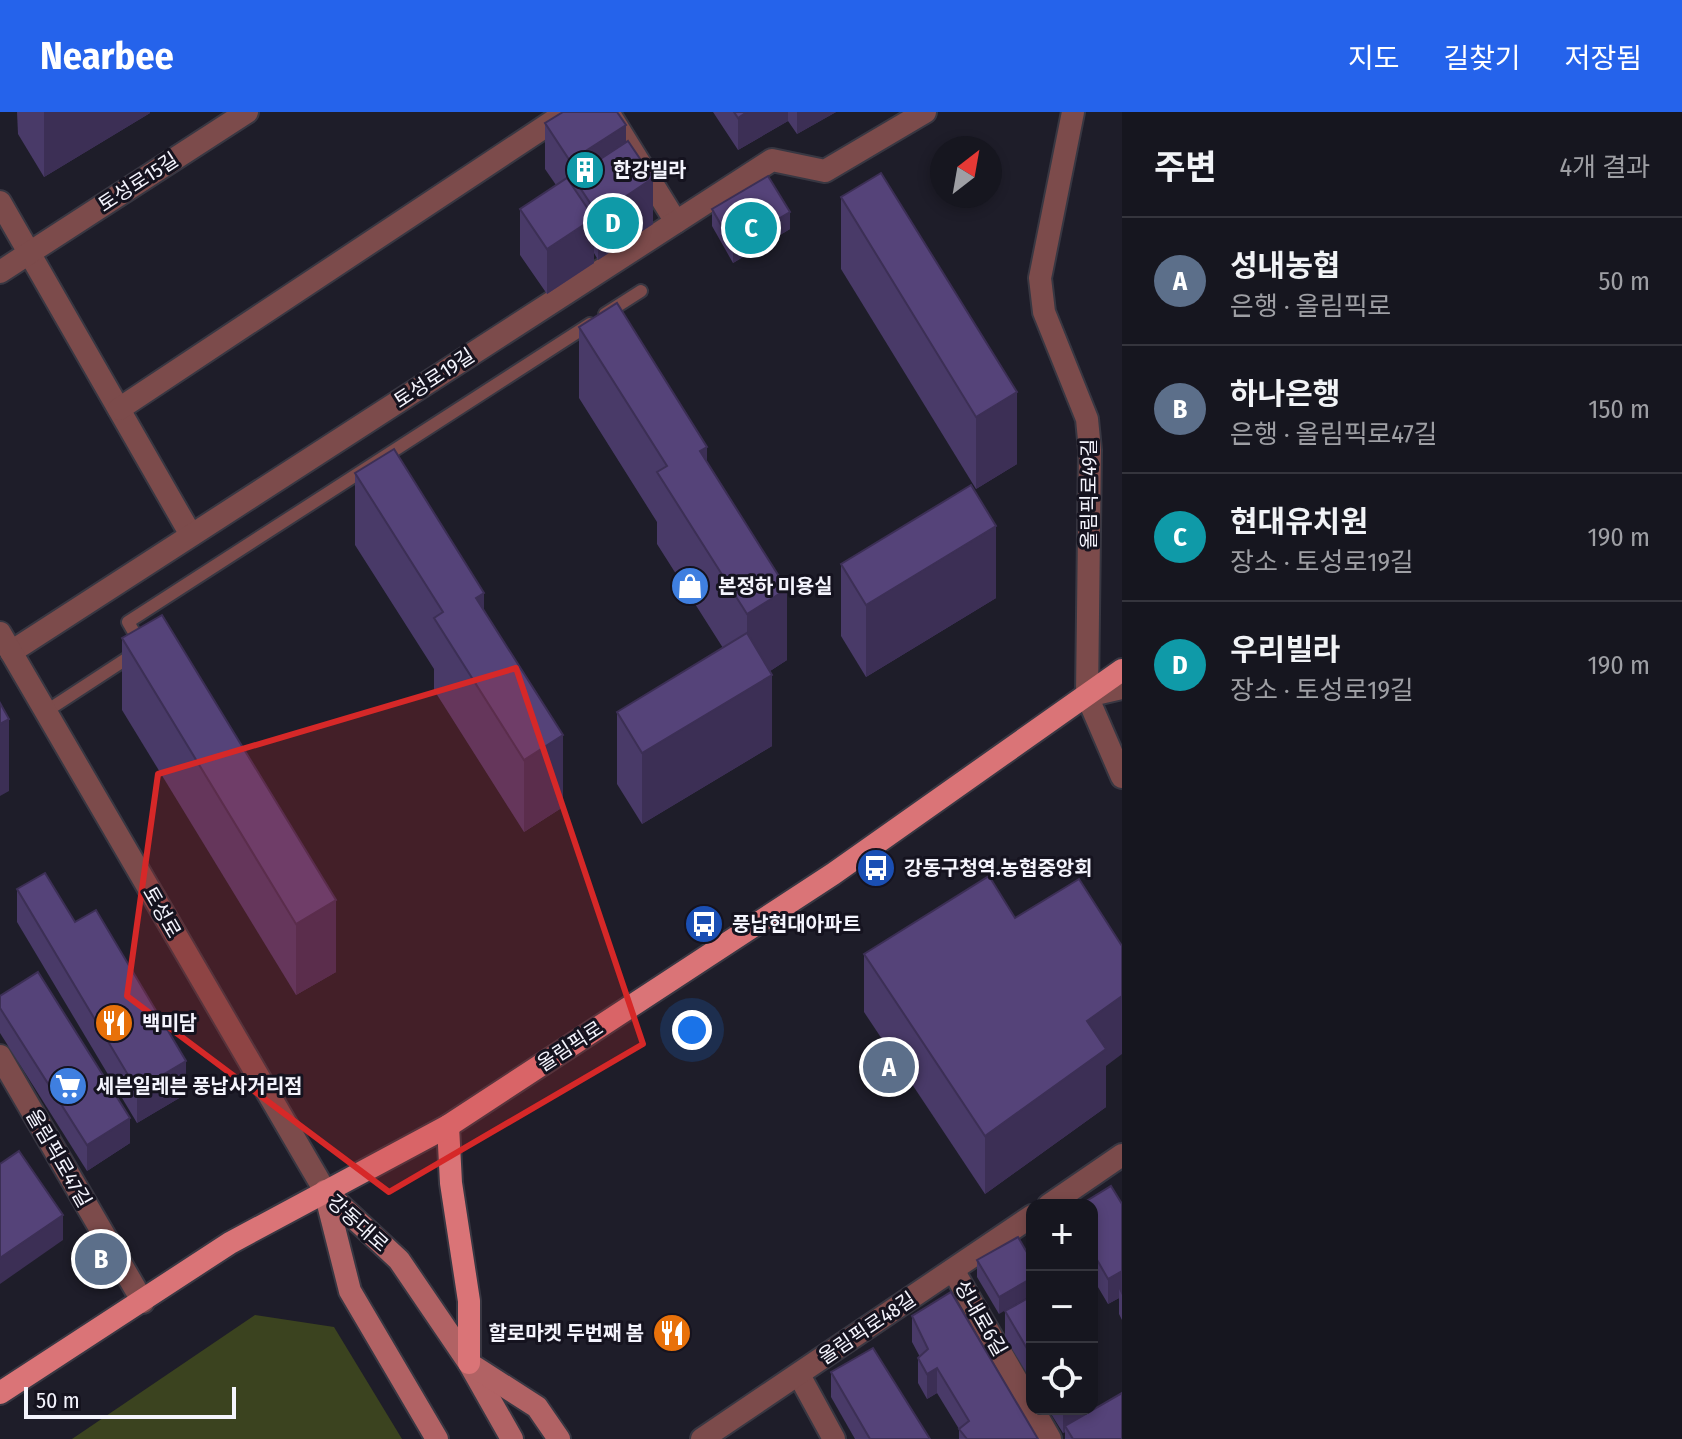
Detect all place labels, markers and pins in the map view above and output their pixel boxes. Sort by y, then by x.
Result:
building icon: 한강빌라 [564,149,606,191]
place label: 한강빌라 [613,158,687,182]
pin: D [587,193,639,253]
pin: C [725,198,777,258]
shop icon: 본정하 미용실 [669,565,711,607]
place label: 본정하 미용실 [718,574,833,598]
bus stop icon: 강동구청역.농협중앙회 [855,847,897,889]
place label: 강동구청역.농협중앙회 [904,856,1093,880]
bus stop icon: 풍납현대아파트 [683,903,725,945]
place label: 풍납현대아파트 [732,912,861,936]
restaurant icon: 백미담 [93,1002,135,1044]
place label: 백미담 [142,1011,197,1035]
pin: A [863,1037,915,1097]
supermarket icon: 세븐일레븐 풍납사거리점 [47,1065,89,1107]
place label: 세븐일레븐 풍납사거리점 [96,1074,303,1098]
pin: B [75,1229,127,1289]
restaurant icon: 할로마켓 두번째 봄 [651,1312,693,1354]
place label: 할로마켓 두번째 봄 [488,1321,644,1345]

